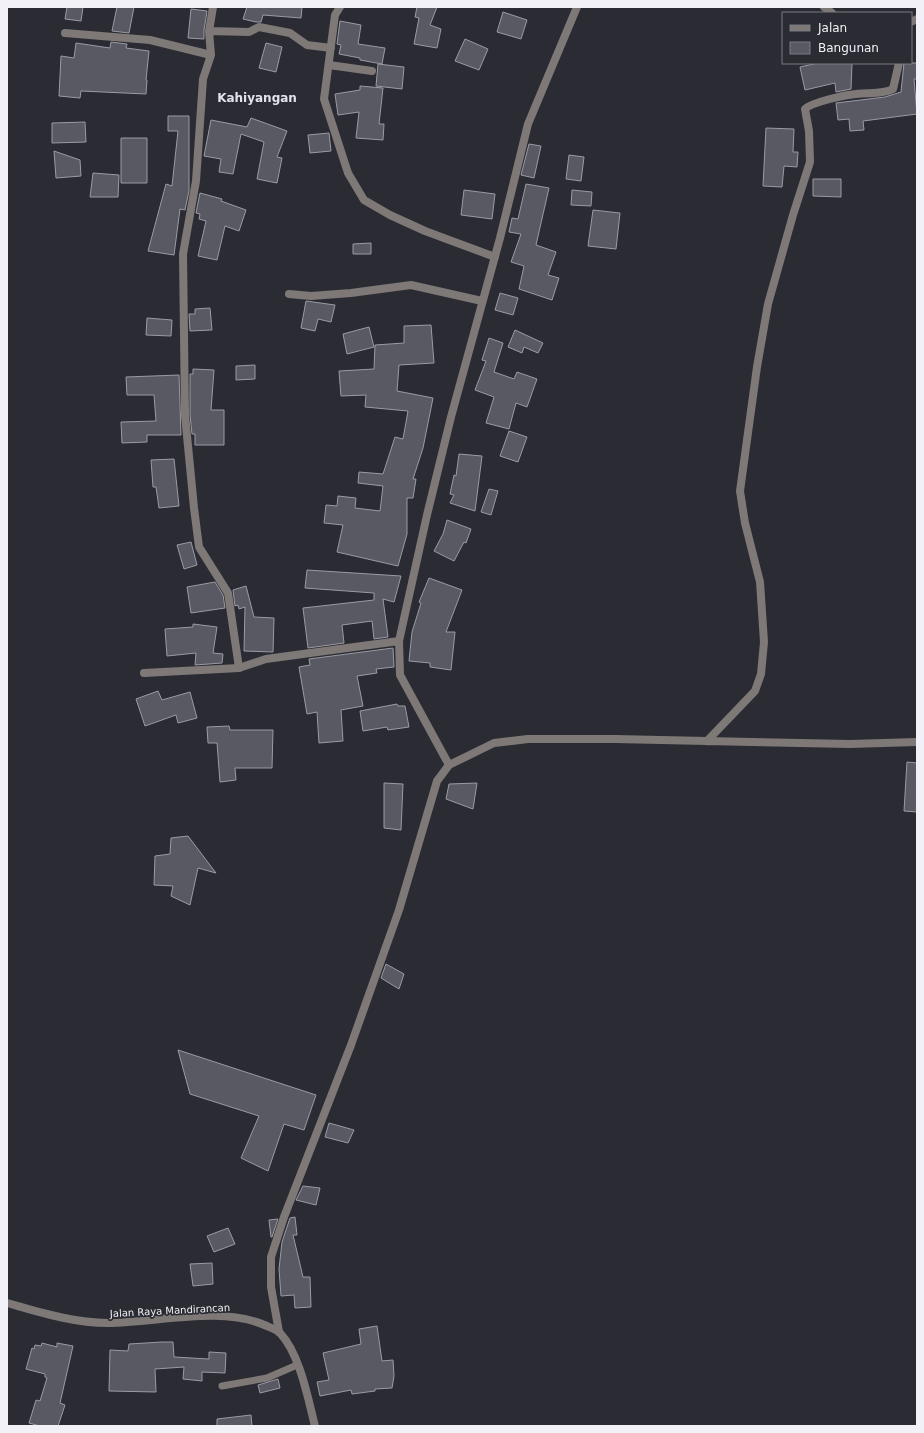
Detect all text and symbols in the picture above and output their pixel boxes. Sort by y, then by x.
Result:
legend [782,12,912,64]
text: Jalan [817,21,847,35]
text: Bangunan [818,41,879,55]
district label: Kahiyangan [217,91,297,105]
street label: Jalan Raya Mandirancan [109,1302,230,1319]

